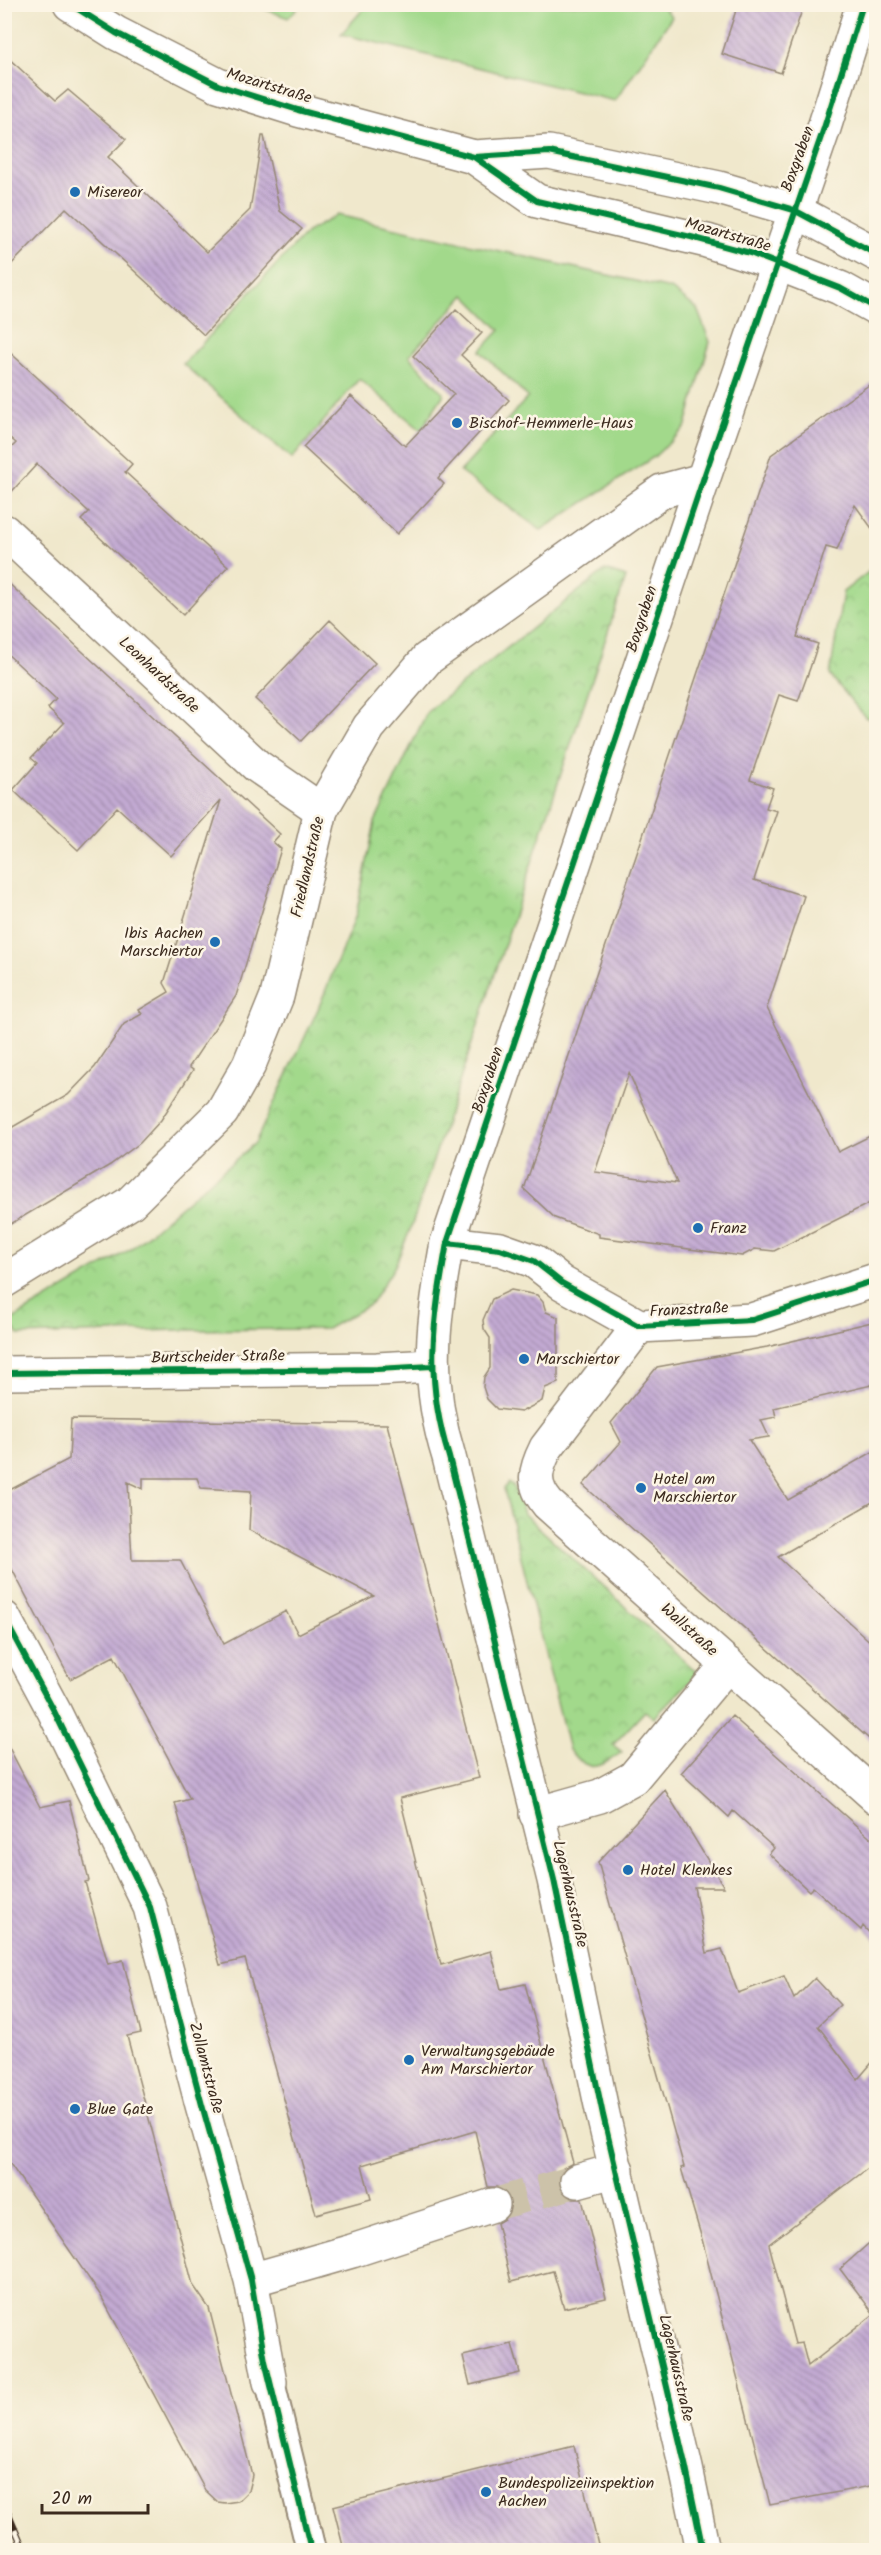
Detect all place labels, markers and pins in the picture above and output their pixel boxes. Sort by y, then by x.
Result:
place label: Misereor [87,180,144,205]
marker: Misereor [68,185,82,199]
place label: Bischof-Hemmerle-Haus [469,411,633,436]
marker: Bischof-Hemmerle-Haus [450,416,464,430]
place label: Ibis Aachen Marschiertor [120,921,205,964]
marker: Ibis Aachen Marschiertor [208,935,222,949]
place label: Franz [710,1216,747,1241]
marker: Franz [691,1221,705,1235]
place label: Marschiertor [536,1347,621,1372]
marker: Marschiertor [517,1352,531,1366]
place label: Hotel am Marschiertor [653,1467,738,1510]
marker: Hotel am Marschiertor [634,1481,648,1495]
place label: Hotel Klenkes [640,1858,733,1883]
marker: Hotel Klenkes [621,1863,635,1877]
place label: Verwaltungsgebäude Am Marschiertor [421,2039,555,2082]
marker: Verwaltungsgebäude Am Marschiertor [402,2053,416,2067]
place label: Blue Gate [87,2097,153,2122]
marker: Blue Gate [68,2102,82,2116]
place label: Bundespolizeiinspektion Aachen [498,2471,654,2514]
marker: Bundespolizeiinspektion Aachen [479,2485,493,2499]

